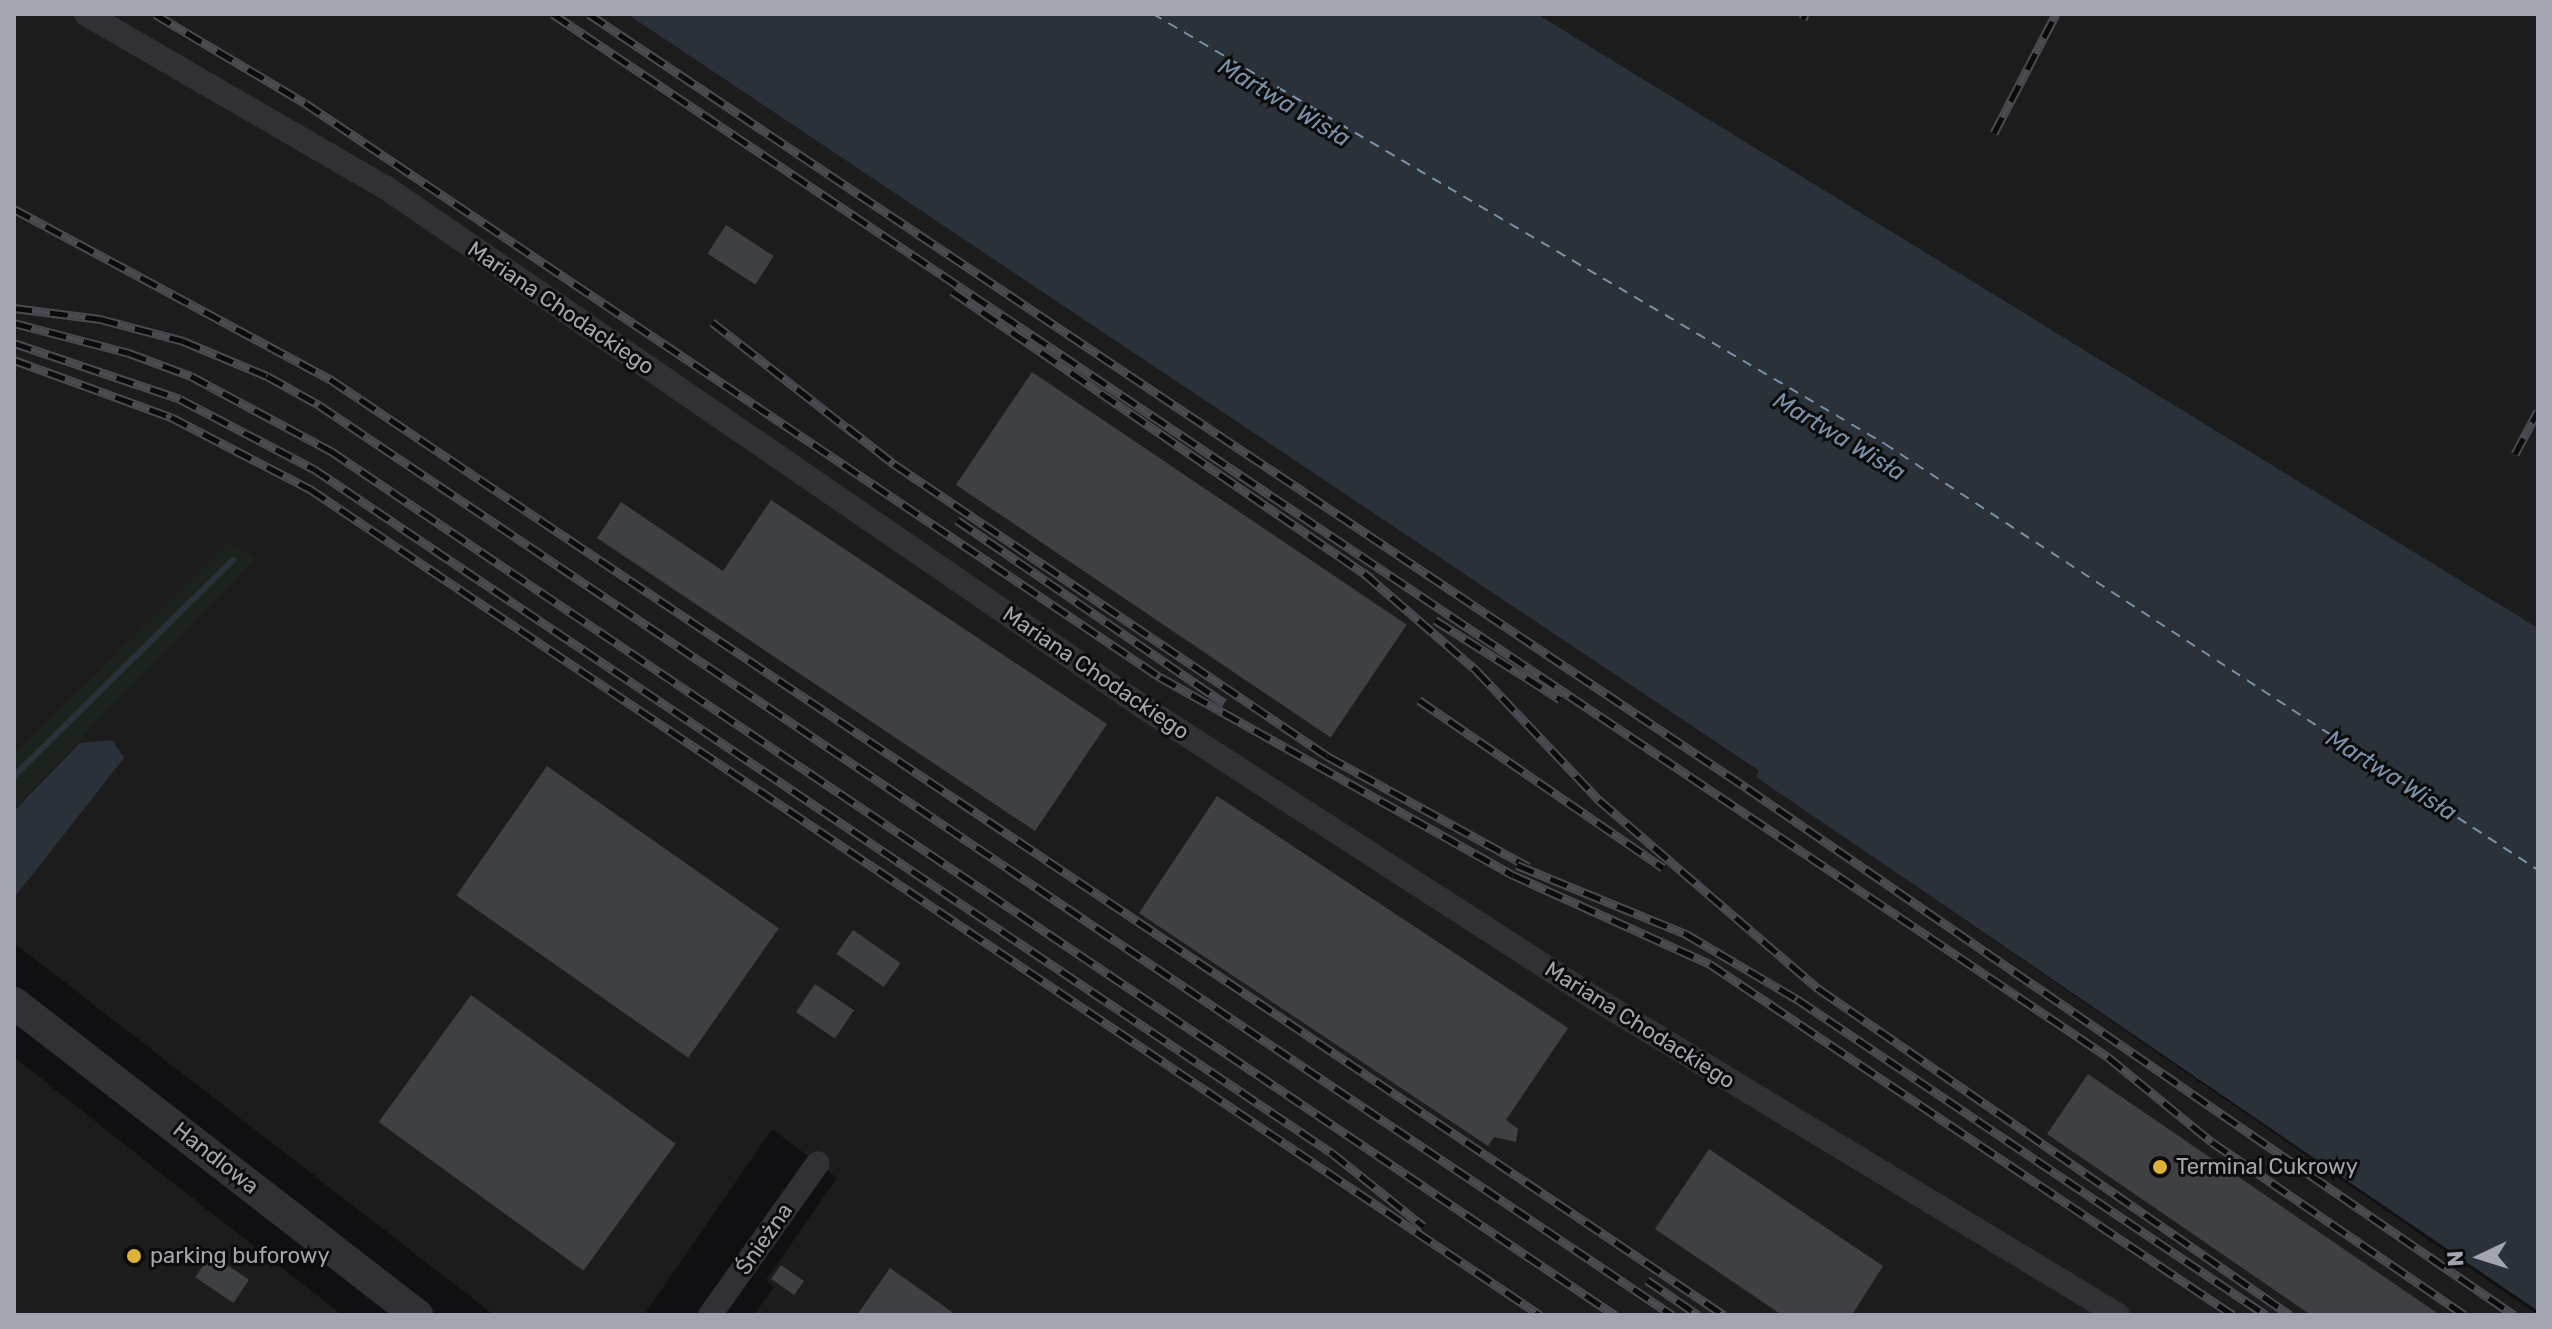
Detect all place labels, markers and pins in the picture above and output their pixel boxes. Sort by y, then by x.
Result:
place label: Terminal Cukrowy [2176,1154,2358,1180]
marker: Terminal Cukrowy [2151,1158,2169,1176]
place label: parking buforowy [150,1243,330,1269]
marker: parking buforowy [125,1247,143,1265]

